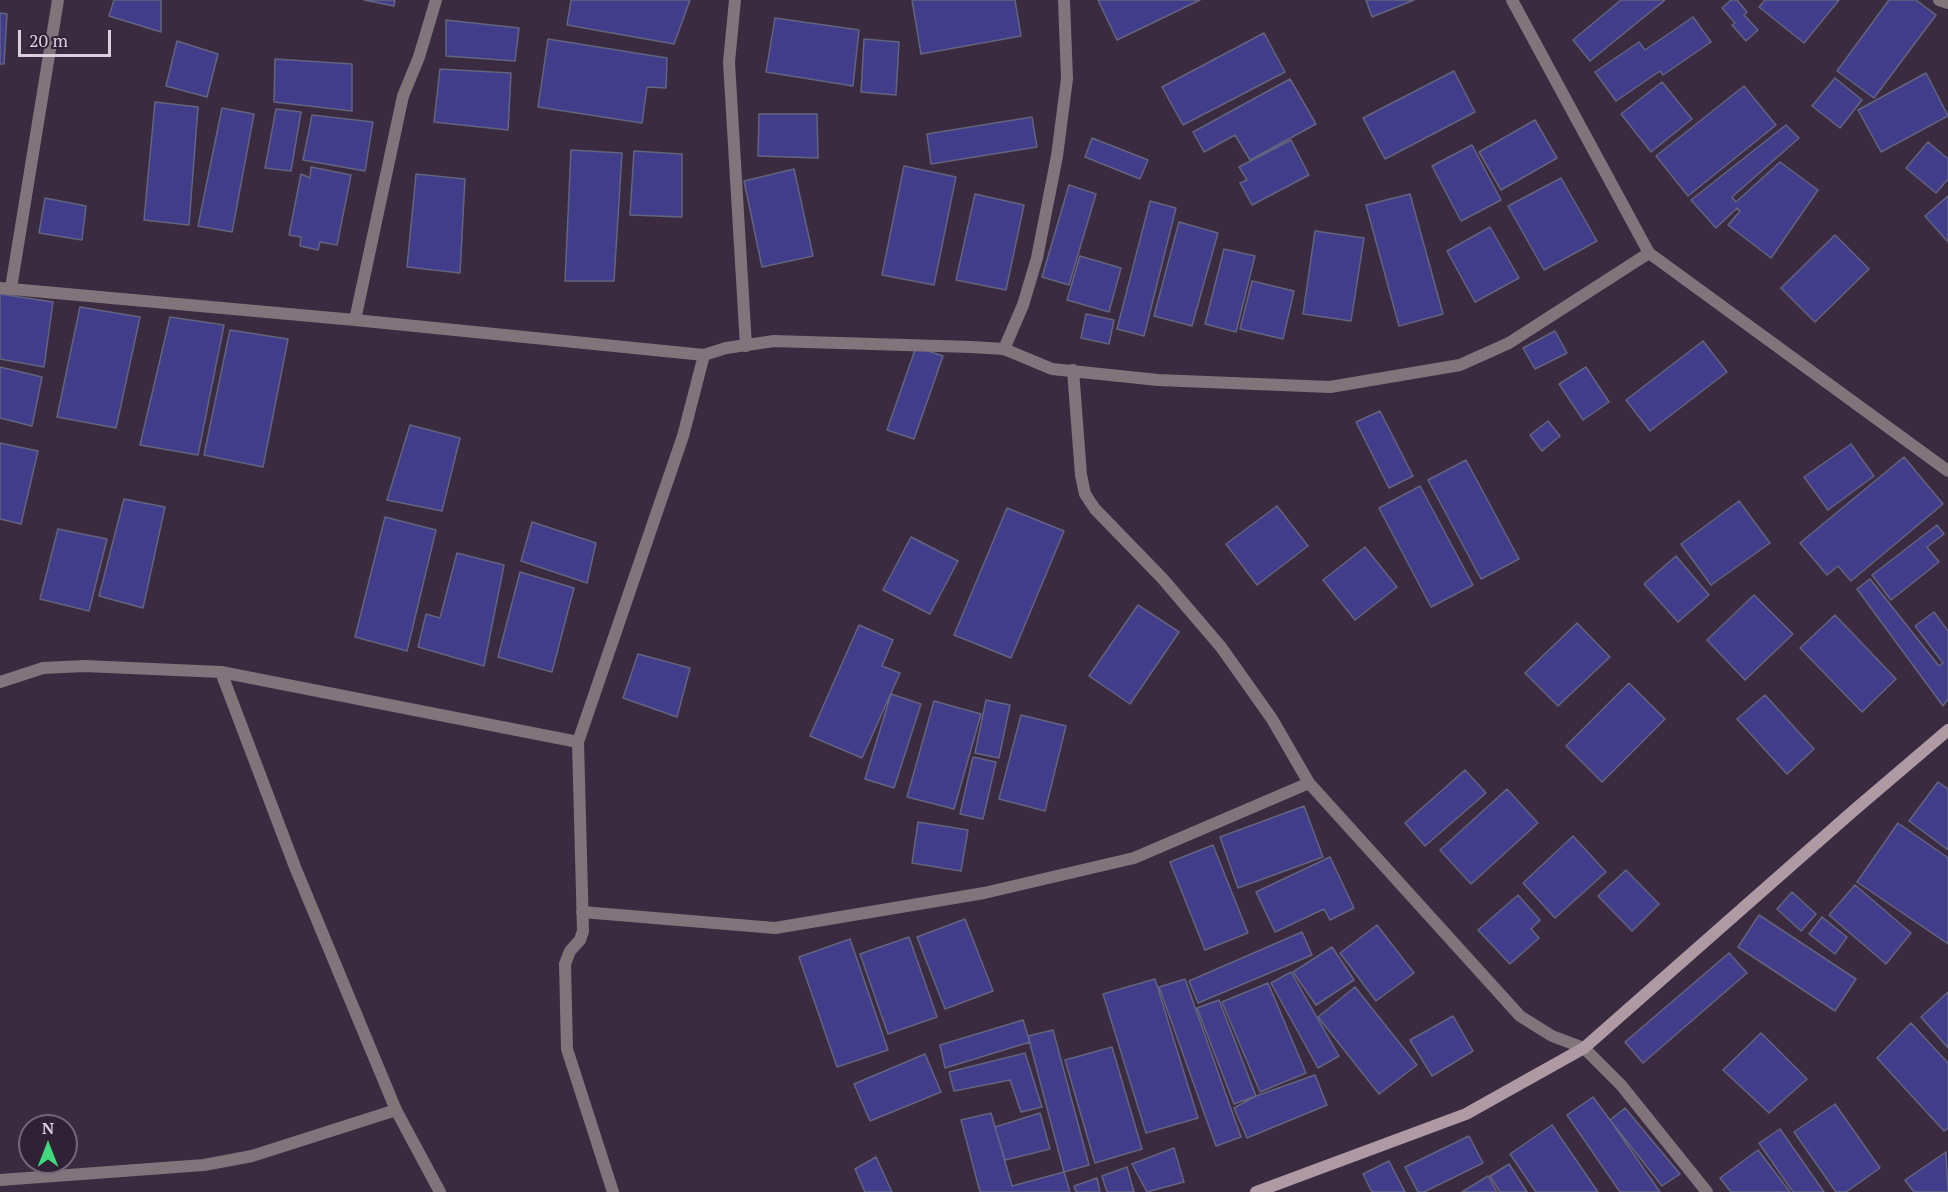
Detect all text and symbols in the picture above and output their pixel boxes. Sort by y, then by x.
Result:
scale bar [21,18,114,56]
text: 20 m [29,28,68,52]
north arrow [18,1114,78,1174]
text: N [42,1117,54,1139]

